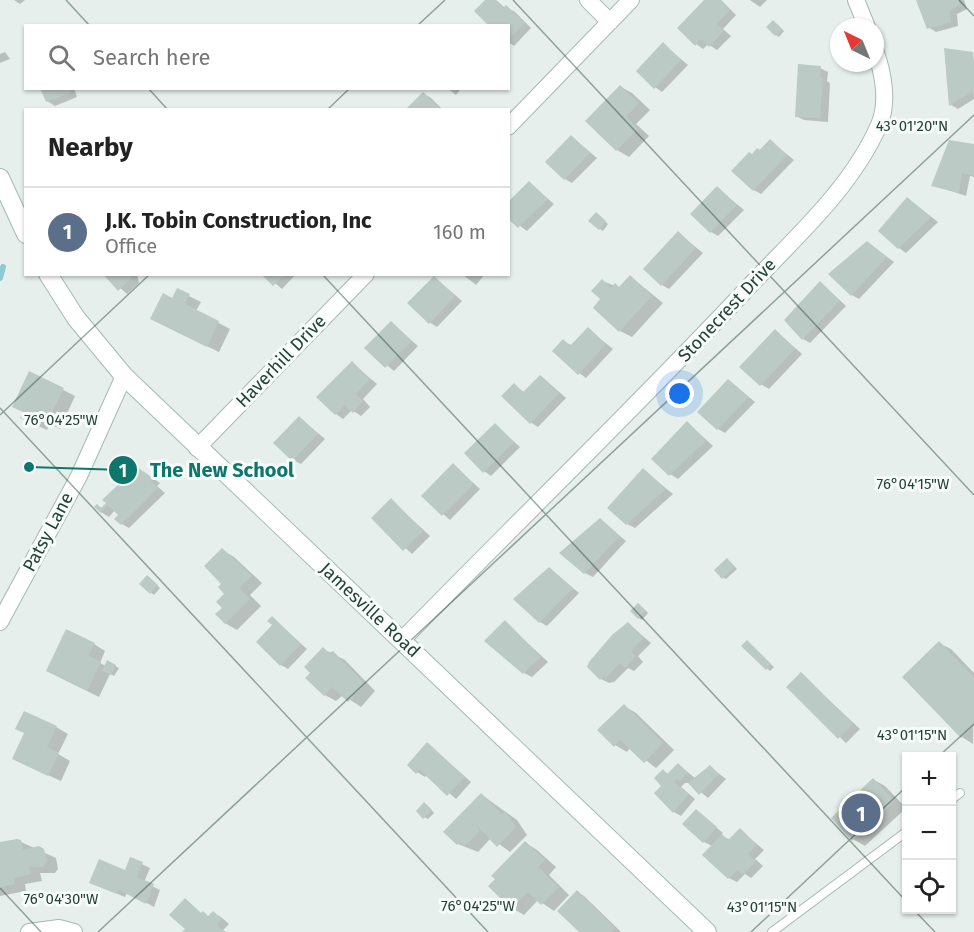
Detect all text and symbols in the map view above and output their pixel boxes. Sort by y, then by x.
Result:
north arrow [830,18,884,72]
search box [24,24,510,90]
icon: search [45,41,78,74]
text: Search here [93,44,211,71]
text: 43°01'20"N [876,117,948,135]
text: Nearby [48,132,133,163]
text: J.K. Tobin Construction, Inc [105,207,372,234]
text: 1 [63,220,72,244]
text: 160 m [433,220,486,244]
text: Office [105,234,157,258]
street label: Stonecrest Drive [673,254,781,366]
street label: Haverhill Drive [231,310,331,412]
your location [665,379,694,408]
text: 76°04'25"W [24,411,98,429]
callout: The New School [108,451,306,489]
text: The New School [150,458,294,482]
text: 1 [119,460,127,482]
text: 76°04'15"W [877,475,950,493]
street label: Patsy Lane [18,489,78,575]
street label: Jamesville Road [315,558,425,662]
text: 43°01'15"N [877,726,947,744]
map controls [902,752,956,914]
button: + [902,752,956,806]
pin: 1 [842,790,880,836]
button: − [902,806,956,860]
button: locate [902,860,956,914]
text: 76°04'30"W [24,890,99,908]
text: 76°04'25"W [441,897,515,915]
text: 43°01'15"N [727,898,797,916]

